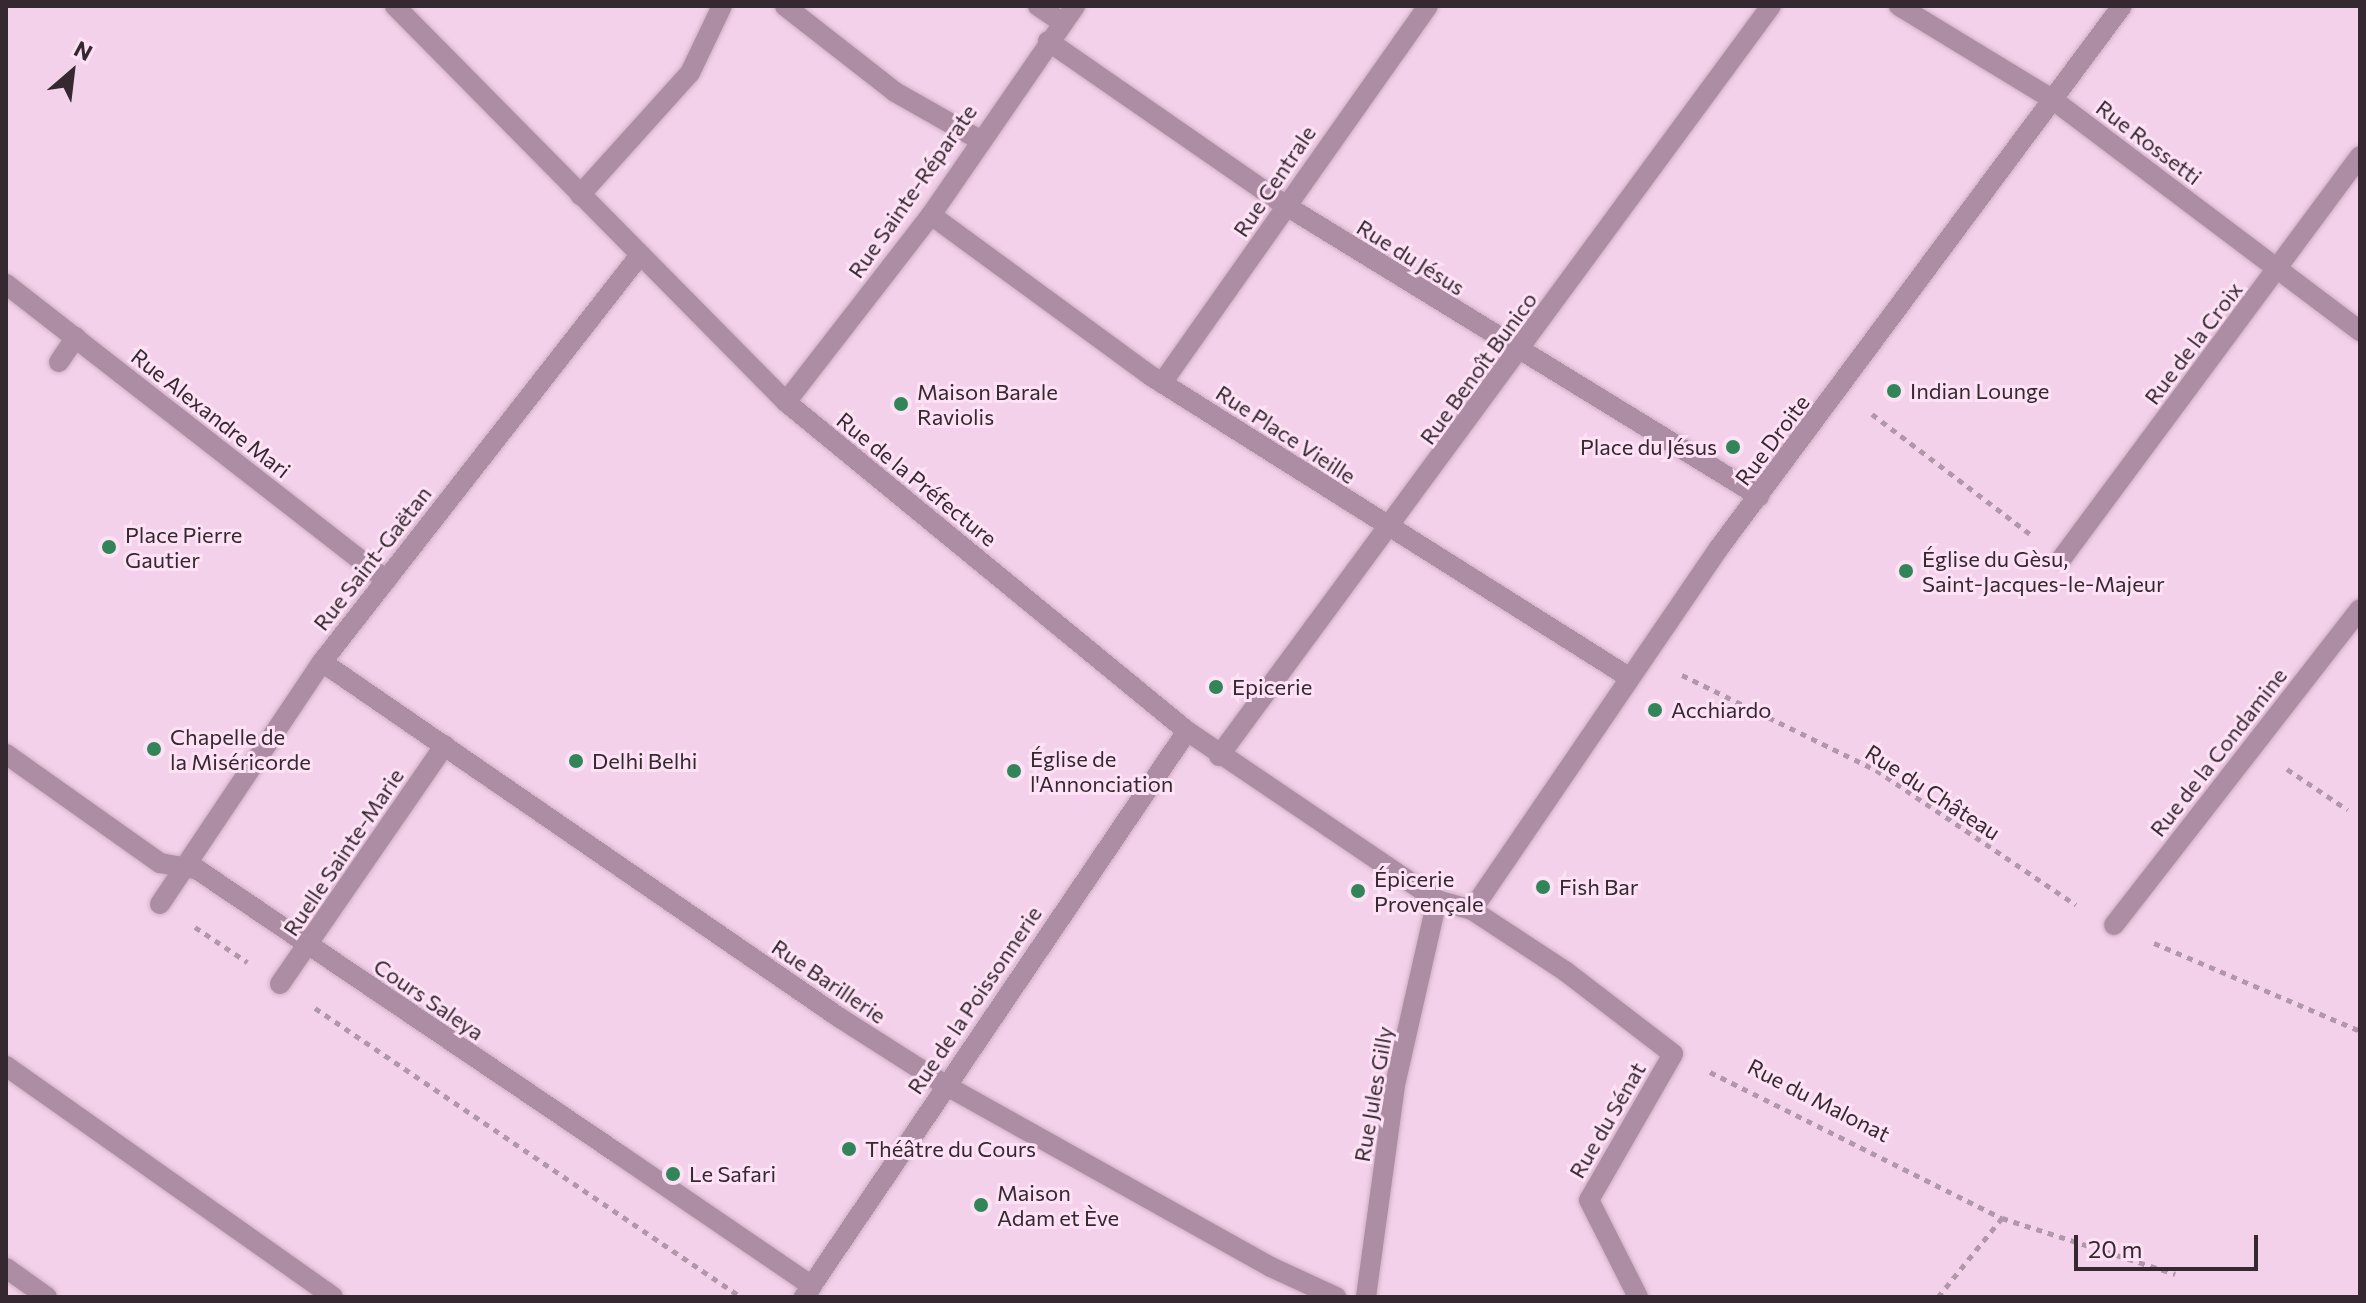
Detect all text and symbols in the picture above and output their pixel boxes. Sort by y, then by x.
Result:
north arrow [32,32,112,112]
text: N [70,35,97,66]
street label: Rue Rossetti [2091,94,2207,190]
street label: Rue Sainte-Réparate [842,99,982,283]
street label: Rue Centrale [1227,120,1321,242]
street label: Rue du Jésus [1352,213,1470,301]
street label: Rue de la Croix [2138,277,2248,409]
street label: Rue Benoît Bunico [1414,287,1542,449]
street label: Rue Alexandre Mari [126,343,296,483]
place label: Maison Barale Raviolis [917,378,1058,430]
place label: Indian Lounge [1910,378,2049,404]
street label: Rue Place Vieille [1211,379,1361,489]
marker: Indian Lounge [1885,382,1903,400]
street label: Rue Droite [1729,389,1815,491]
marker: Maison Barale Raviolis [892,395,910,413]
street label: Rue de la Préfecture [832,406,1002,552]
place label: Place du Jésus [1580,434,1717,460]
marker: Place du Jésus [1724,438,1742,456]
street label: Rue Saint-Gaëtan [307,481,437,635]
place label: Place Pierre Gautier [125,521,242,572]
marker: Place Pierre Gautier [100,538,118,556]
place label: Église du Gèsu, Saint-Jacques-le-Majeur [1922,545,2165,596]
marker: Église du Gèsu, Saint-Jacques-le-Majeur [1897,562,1915,580]
street label: Rue de la Condamine [2144,662,2292,842]
place label: Epicerie [1232,674,1312,700]
marker: Epicerie [1207,678,1225,696]
place label: Acchiardo [1671,697,1771,723]
marker: Acchiardo [1646,701,1664,719]
place label: Chapelle de la Miséricorde [170,723,311,774]
street label: Rue du Château [1861,739,2005,845]
marker: Chapelle de la Miséricorde [145,740,163,758]
place label: Église de l'Annonciation [1030,745,1173,796]
place label: Delhi Belhi [592,748,698,774]
marker: Delhi Belhi [567,752,585,770]
marker: Église de l'Annonciation [1005,762,1023,780]
street label: Ruelle Sainte-Marie [277,763,409,941]
place label: Épicerie Provençale [1374,865,1484,916]
place label: Fish Bar [1559,874,1639,900]
marker: Fish Bar [1534,878,1552,896]
marker: Épicerie Provençale [1349,882,1367,900]
street label: Rue de la Poissonnerie [901,901,1047,1099]
street label: Rue Barillerie [767,933,891,1029]
street label: Cours Saleya [369,953,489,1045]
street label: Rue Jules Gilly [1348,1024,1398,1164]
street label: Rue du Malonat [1743,1053,1895,1147]
street label: Rue du Sénat [1563,1057,1651,1183]
place label: Théâtre du Cours [865,1136,1036,1162]
marker: Théâtre du Cours [840,1140,858,1158]
place label: Le Safari [689,1161,776,1187]
marker: Le Safari [664,1165,682,1183]
place label: Maison Adam et Ève [997,1179,1119,1230]
marker: Maison Adam et Ève [972,1196,990,1214]
scale bar [2078,1219,2262,1269]
text: 20 m [2088,1234,2142,1263]

